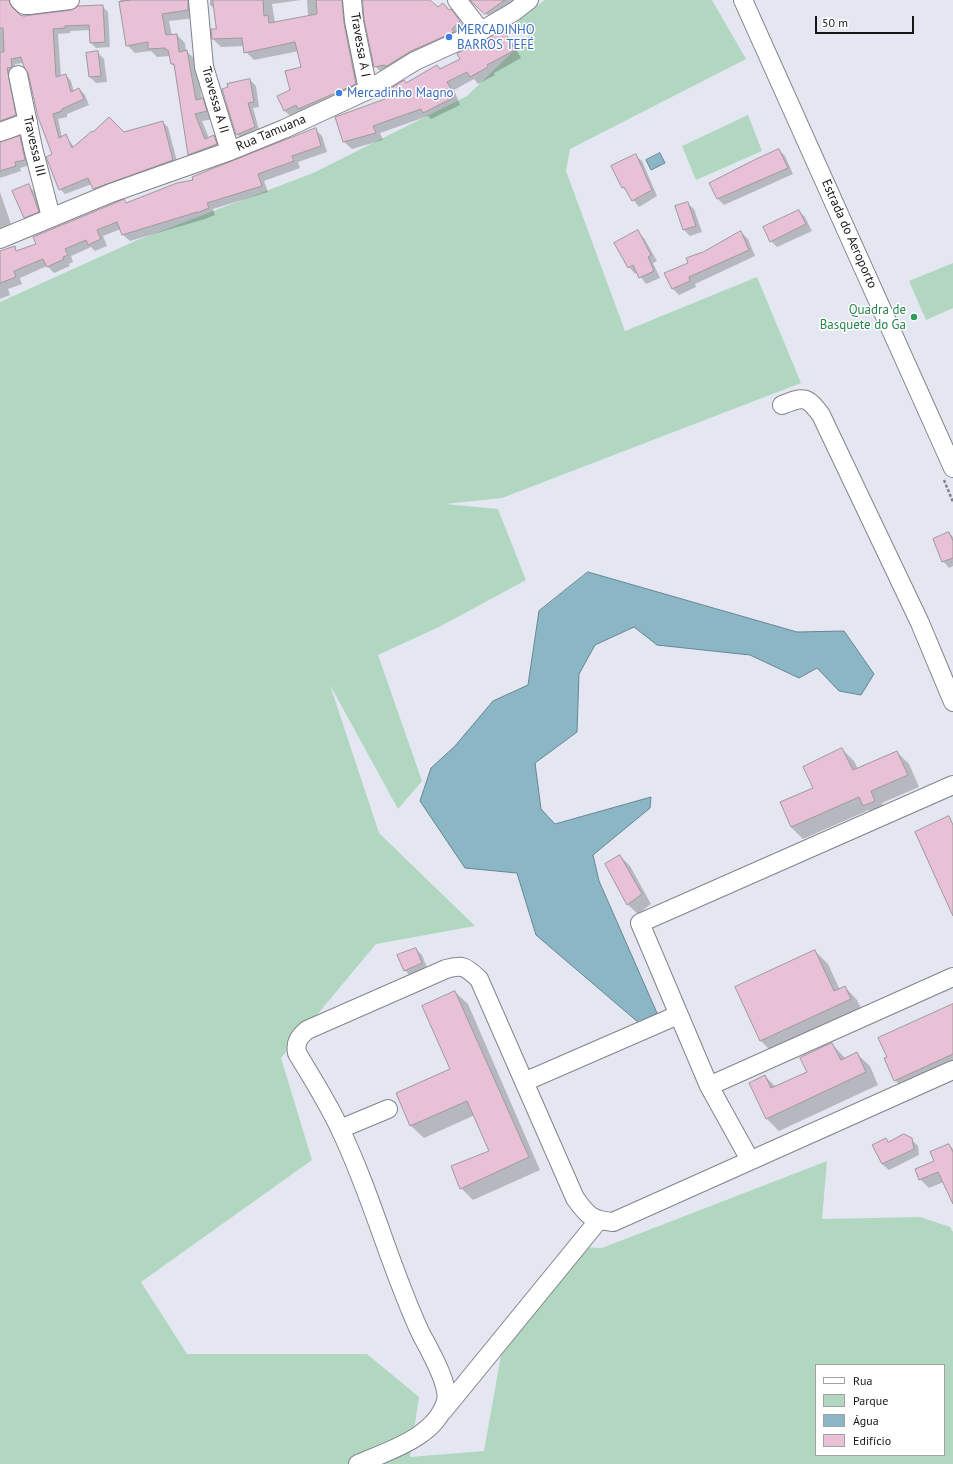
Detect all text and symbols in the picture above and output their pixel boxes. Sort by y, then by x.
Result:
scale bar [817,8,916,34]
street label: Travessa A I [347,12,373,78]
text: 50 m [822,15,848,30]
place label: MERCADINHO BARROS TEFÉ [457,22,535,53]
marker: MERCADINHO BARROS TEFÉ [444,32,454,42]
street label: Travessa A II [198,65,232,135]
place label: Mercadinho Magno [347,85,454,101]
marker: Mercadinho Magno [334,88,344,98]
street label: Rua Tamuana [234,111,308,155]
street label: Travessa III [19,114,49,178]
street label: Estrada do Aeroporto [818,177,880,291]
place label: Quadra de Basquete do Ga [820,302,906,333]
marker: Quadra de Basquete do Ga [909,312,919,322]
legend [815,1364,945,1456]
text: Rua [853,1373,872,1388]
text: Parque [853,1393,888,1408]
text: Água [853,1413,879,1428]
text: Edifício [853,1433,891,1448]

